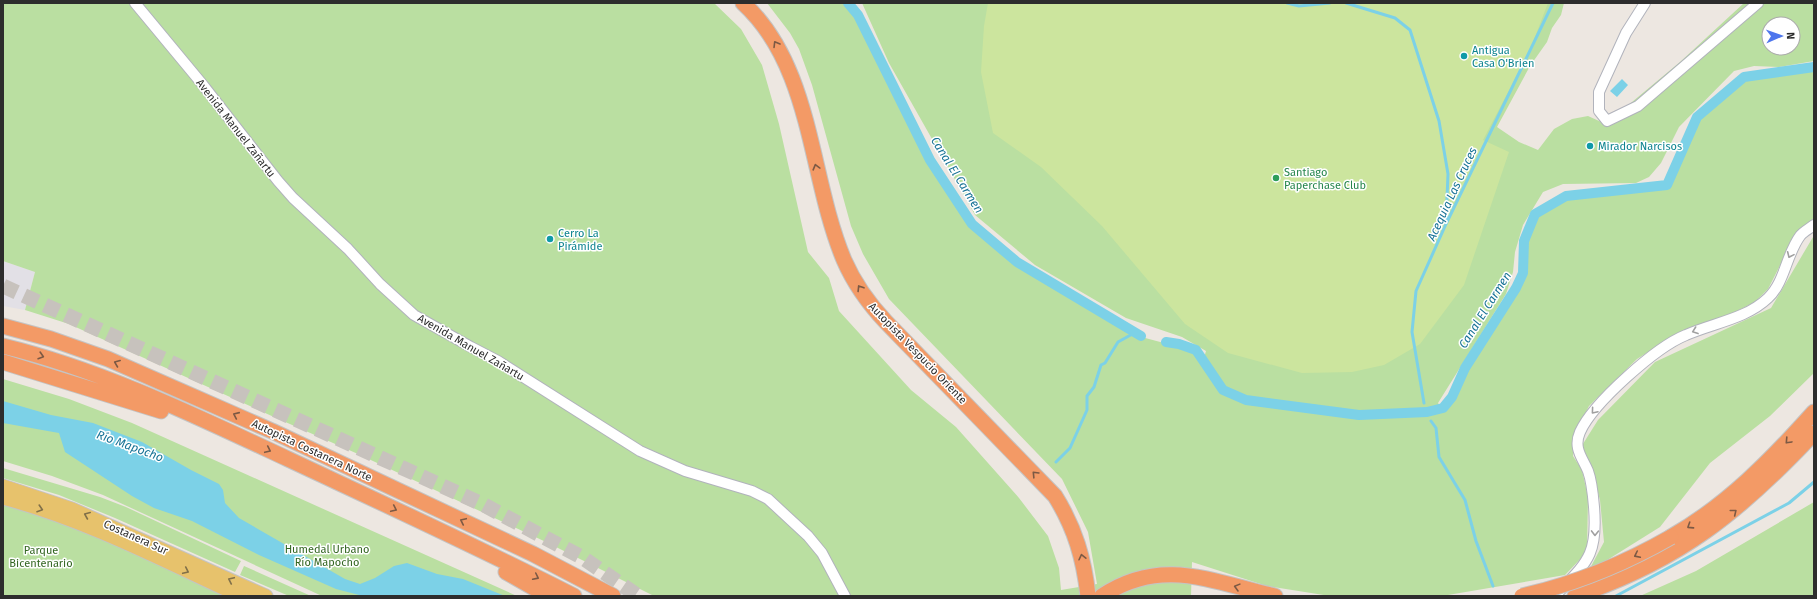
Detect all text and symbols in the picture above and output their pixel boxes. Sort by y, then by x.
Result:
north arrow [1761,16,1801,56]
text: N [1784,32,1797,40]
one-way arrow [773,41,780,48]
place label: Antigua Casa O'Brien [1472,44,1534,70]
marker: Antigua Casa O'Brien [1459,51,1469,61]
street label: Avenida Manuel Zañartu [193,77,278,180]
water label: Canal El Carmen [928,134,986,216]
place label: Mirador Narcisos [1598,140,1682,153]
marker: Mirador Narcisos [1585,141,1595,151]
water label: Acequia Las Cruces [1424,145,1480,244]
one-way arrow [812,163,821,170]
place label: Santiago Paperchase Club [1284,166,1366,192]
marker: Santiago Paperchase Club [1271,173,1281,183]
place label: Cerro La Pirámide [558,227,602,253]
marker: Cerro La Pirámide [545,234,555,244]
one-way arrow [1787,251,1795,258]
water label: Canal El Carmen [1456,269,1514,351]
one-way arrow [857,286,864,293]
street label: Autopista Vespucio Oriente [866,300,969,407]
street label: Avenida Manuel Zañartu [415,312,526,383]
one-way arrow [1691,327,1698,335]
one-way arrow [37,351,44,360]
one-way arrow [113,360,121,368]
one-way arrow [1591,406,1598,414]
one-way arrow [233,412,241,420]
street label: Autopista Costanera Norte [250,417,374,484]
water label: Río Mapocho [95,427,165,465]
one-way arrow [1785,436,1792,444]
one-way arrow [264,445,272,453]
one-way arrow [1032,471,1040,479]
one-way arrow [37,504,44,513]
one-way arrow [390,504,397,512]
one-way arrow [1729,509,1736,516]
one-way arrow [83,511,90,519]
street label: Costanera Sur [102,517,171,558]
one-way arrow [460,518,467,526]
one-way arrow [1687,521,1694,529]
one-way arrow [1591,530,1599,536]
park label: Humedal Urbano Río Mapocho [285,543,369,569]
park label: Parque Bicentenario [9,544,73,570]
one-way arrow [1633,550,1641,558]
one-way arrow [1079,554,1087,561]
one-way arrow [181,566,189,574]
one-way arrow [531,572,539,580]
one-way arrow [227,577,235,585]
one-way arrow [1234,583,1240,591]

